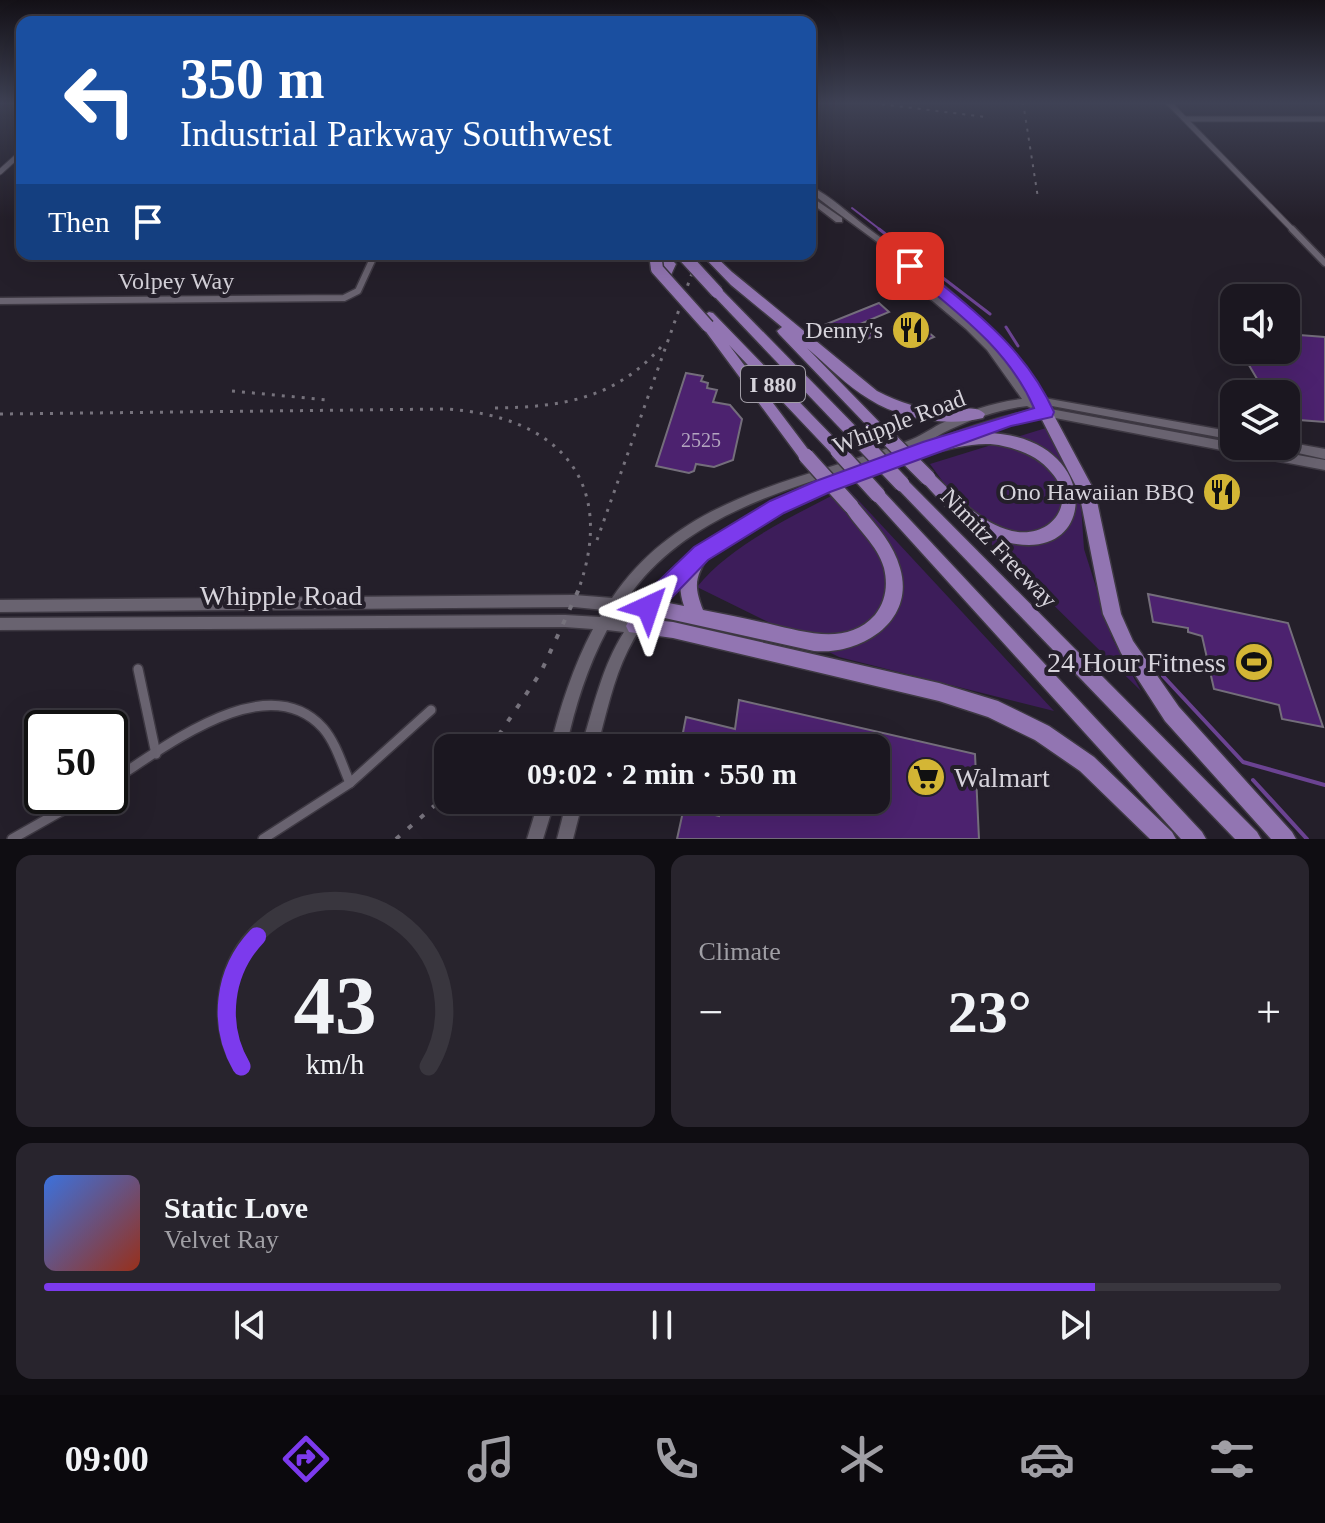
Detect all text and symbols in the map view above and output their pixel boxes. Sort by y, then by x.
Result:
icon: left [48,48,152,152]
text: 350 m [180,48,325,110]
text: Industrial Parkway Southwest [180,114,612,154]
icon: arrive [126,200,170,244]
text: Then [48,205,110,238]
pin [876,232,944,300]
icon: arrive [888,244,932,288]
street label: Volpey Way [118,268,234,294]
map controls [1220,284,1300,460]
button: sound [1220,284,1300,364]
restaurant icon: Denny's [890,309,932,351]
place label: Denny's [805,317,883,343]
road number: I 880 [741,366,805,402]
button: layers [1220,380,1300,460]
street label: Whipple Road [829,385,969,459]
house number: 2525 [681,429,721,451]
restaurant icon: Ono Hawaiian BBQ [1201,471,1243,513]
place label: Ono Hawaiian BBQ [999,479,1194,505]
street label: Nimitz Freeway [936,483,1062,613]
position arrow [606,565,690,649]
street label: Whipple Road [200,580,362,611]
sports icon: 24 Hour Fitness [1233,641,1275,683]
place label: 24 Hour Fitness [1047,647,1226,678]
speed limit sign: 50 [24,710,128,814]
supermarket icon: Walmart [905,756,947,798]
text: 09:02 · 2 min · 550 m [527,757,797,790]
place label: Walmart [954,762,1050,793]
text: Climate [699,937,781,966]
text: 43 [294,959,377,1051]
text: 23° [948,979,1032,1045]
text: − [699,988,723,1037]
text: + [1256,988,1281,1037]
text: km/h [306,1049,365,1080]
text: Static Love [164,1191,308,1224]
text: Velvet Ray [164,1225,279,1254]
icon: previous [228,1303,272,1347]
icon: pause [640,1303,684,1347]
icon: next [1053,1303,1097,1347]
icon: directions [278,1431,334,1487]
icon: music [463,1431,519,1487]
icon: phone [648,1431,704,1487]
icon: climate [834,1431,890,1487]
icon: car [1019,1431,1075,1487]
icon: filters [1204,1431,1260,1487]
text: 09:00 [65,1439,149,1479]

